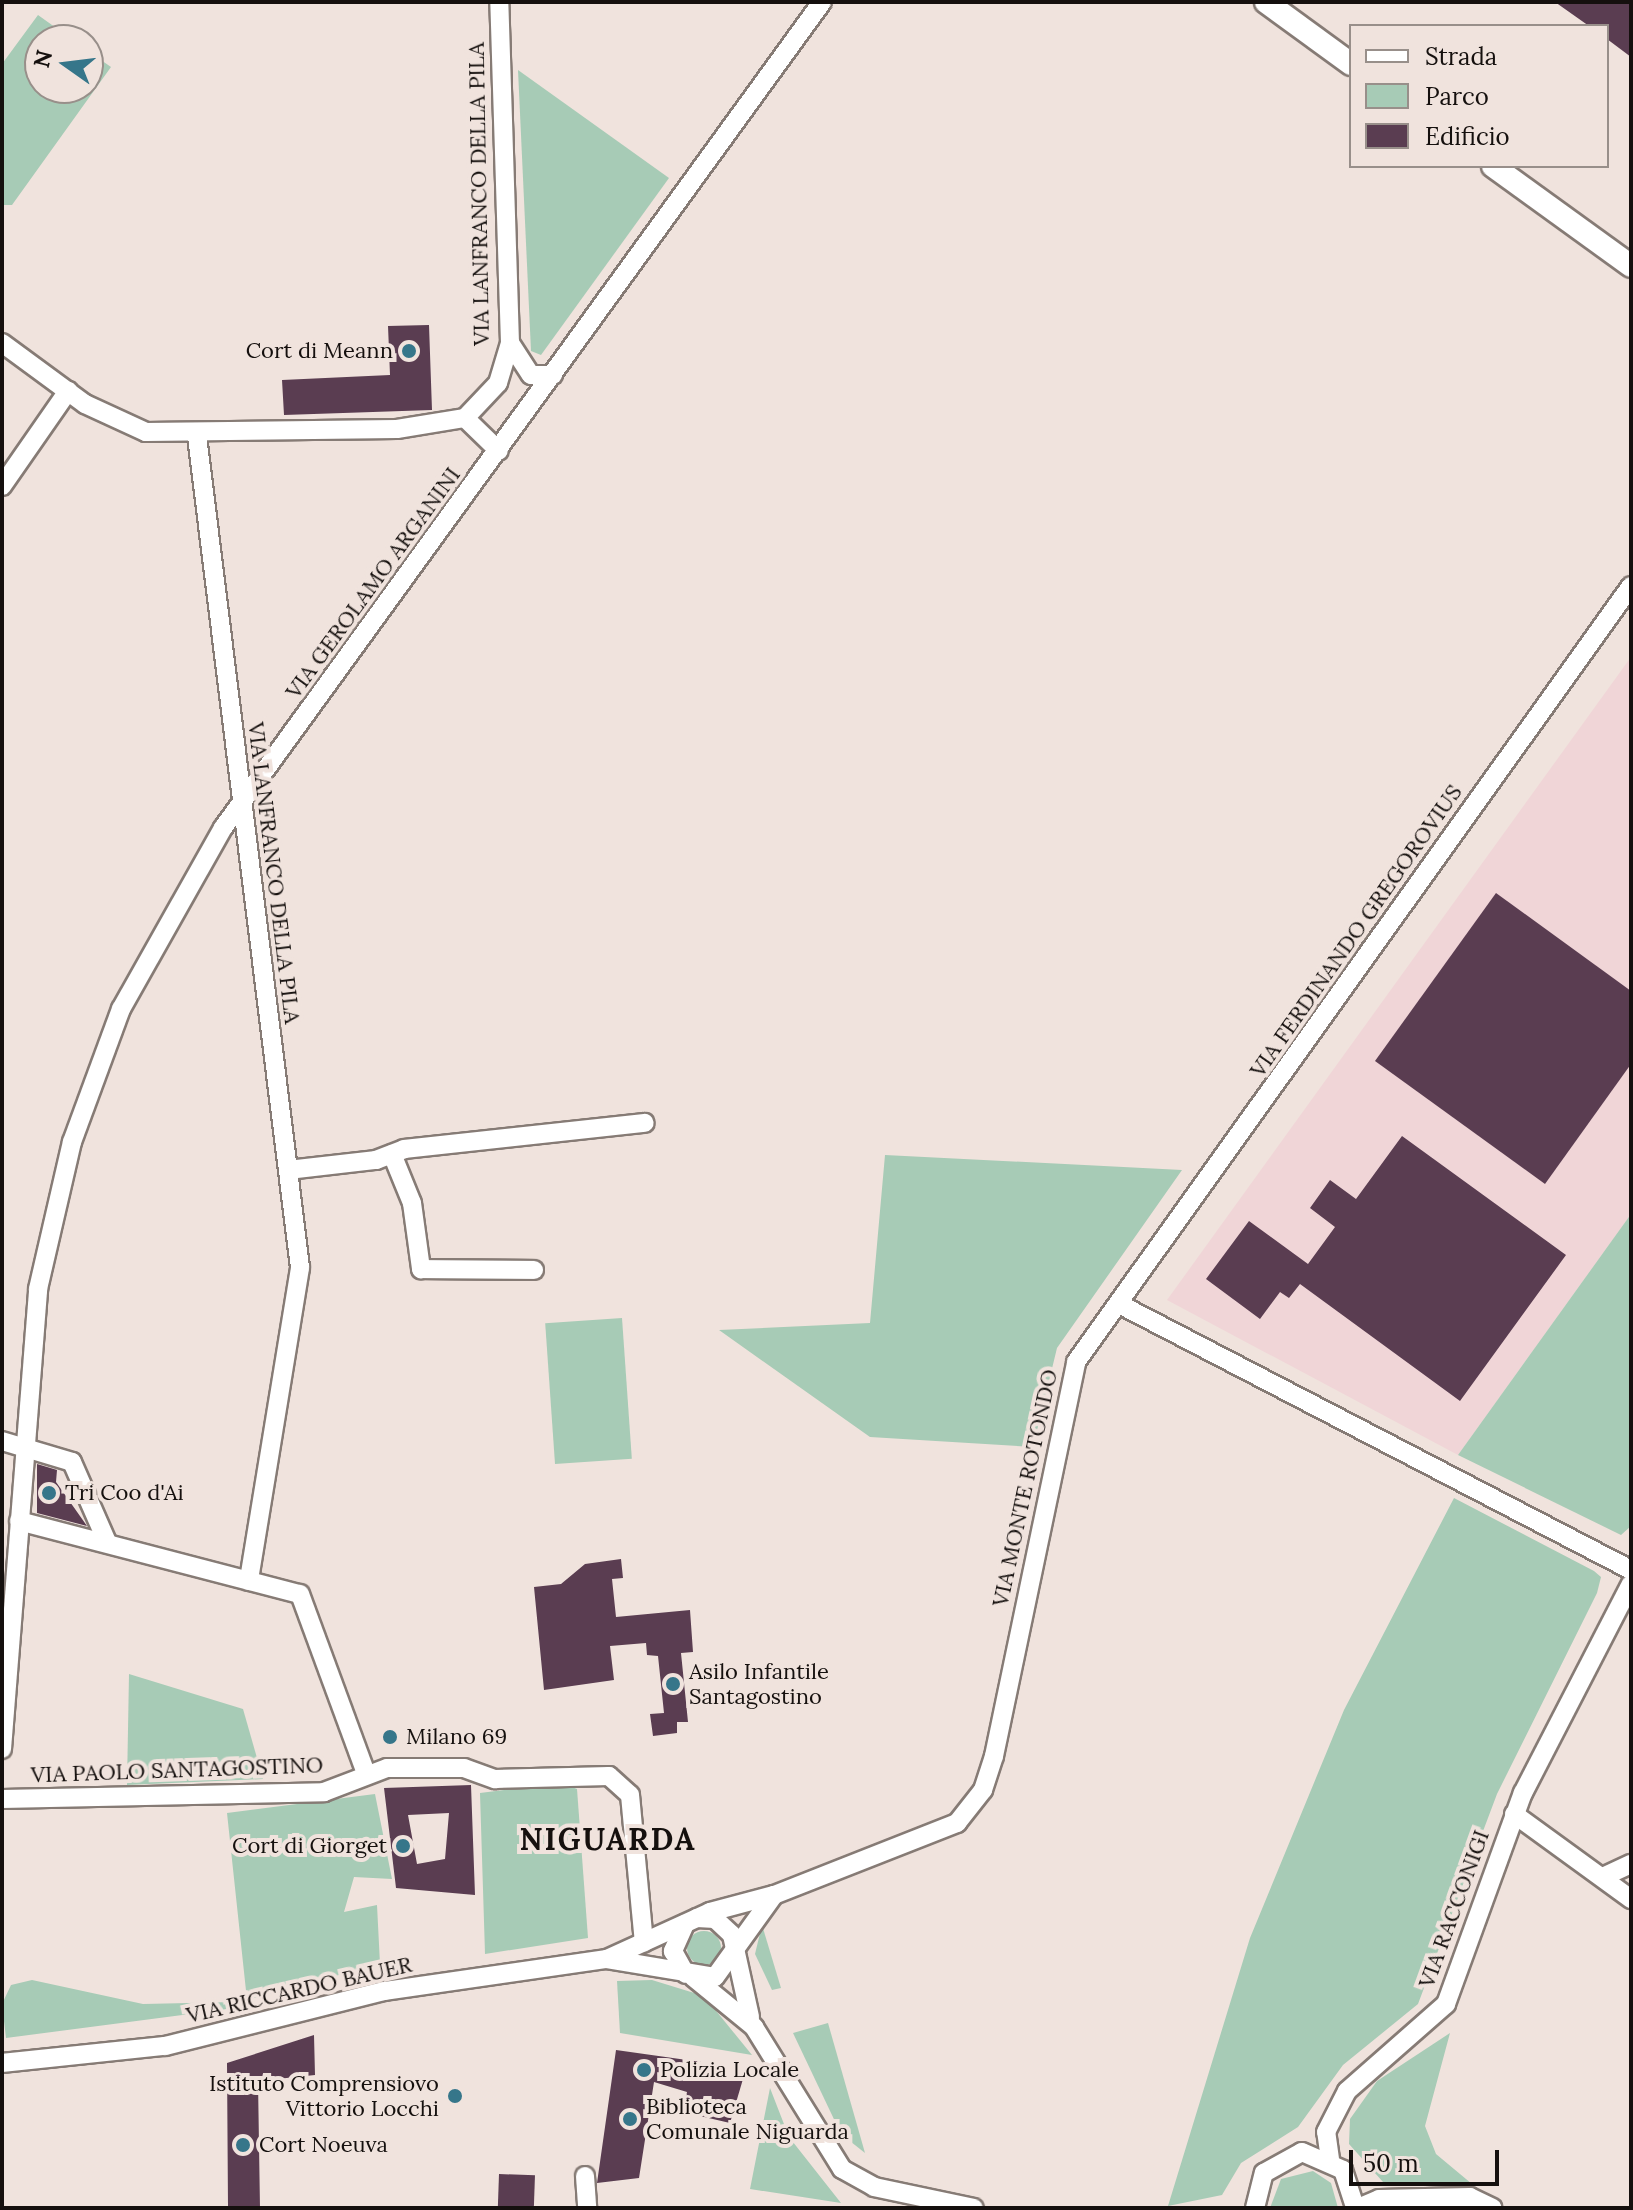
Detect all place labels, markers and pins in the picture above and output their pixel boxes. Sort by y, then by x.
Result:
place label: Cort di Meann [246,338,393,364]
marker: Cort di Meann [400,342,418,360]
place label: Tri Coo d'Ai [65,1480,184,1506]
marker: Tri Coo d'Ai [40,1484,58,1502]
place label: Asilo Infantile Santagostino [689,1658,829,1710]
marker: Asilo Infantile Santagostino [664,1675,682,1693]
place label: Milano 69 [406,1724,507,1750]
marker: Milano 69 [381,1728,399,1746]
place label: Cort di Giorget [232,1833,387,1859]
marker: Cort di Giorget [394,1837,412,1855]
place label: Polizia Locale [660,2057,799,2083]
marker: Polizia Locale [635,2061,653,2079]
place label: Istituto Comprensiovo Vittorio Locchi [209,2070,439,2122]
marker: Istituto Comprensiovo Vittorio Locchi [446,2087,464,2105]
place label: Biblioteca Comunale Niguarda [646,2093,849,2144]
marker: Biblioteca Comunale Niguarda [621,2110,639,2128]
place label: Cort Noeuva [259,2132,388,2158]
marker: Cort Noeuva [234,2136,252,2154]

